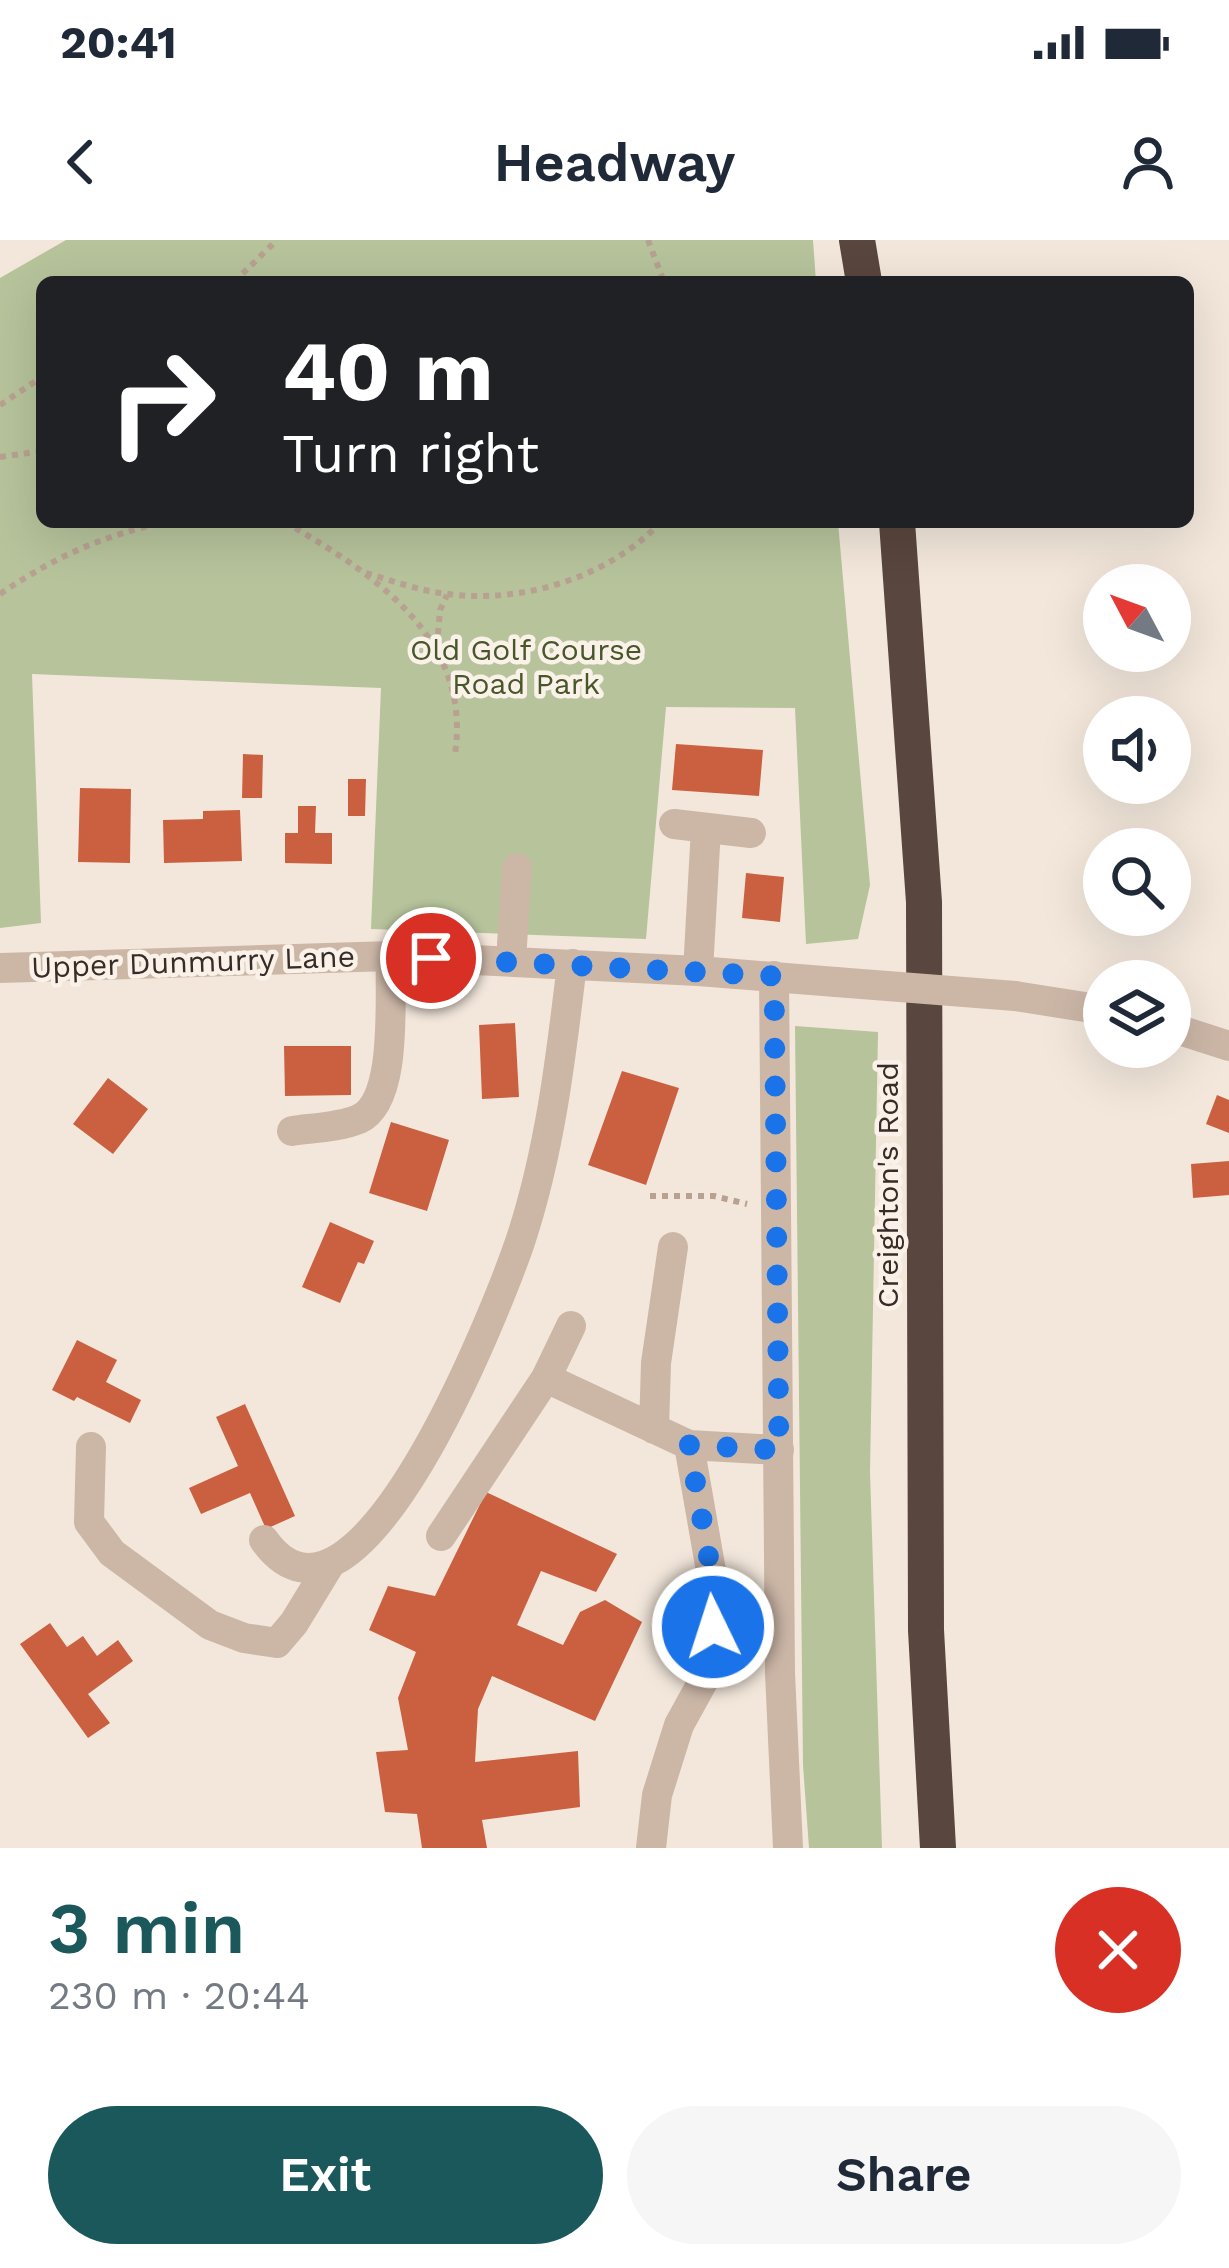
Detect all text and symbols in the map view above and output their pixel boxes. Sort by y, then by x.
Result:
text: 20:41 [60,16,177,69]
icon: back [48,129,114,195]
icon: person [1115,129,1181,195]
text: Headway [494,131,735,194]
text: 40 m [282,322,493,420]
icon: right [84,324,240,480]
text: Turn right [282,422,539,485]
north arrow [1083,564,1191,672]
map controls [1083,564,1191,1068]
park label: Old Golf Course Road Park [410,632,642,701]
button: sound [1083,696,1191,804]
button: search [1083,828,1191,936]
pin [380,907,482,1009]
icon: arrive [398,925,464,991]
street label: Upper Dunmurry Lane [31,938,355,985]
button: layers [1083,960,1191,1068]
street label: Creighton's Road [870,1062,905,1308]
position arrow [650,1564,776,1690]
text: 3 min [48,1886,245,1970]
button: close [1055,1887,1181,2013]
text: 230 m · 20:44 [48,1973,310,2018]
button: Exit [48,2106,603,2244]
button: Share [627,2106,1181,2244]

